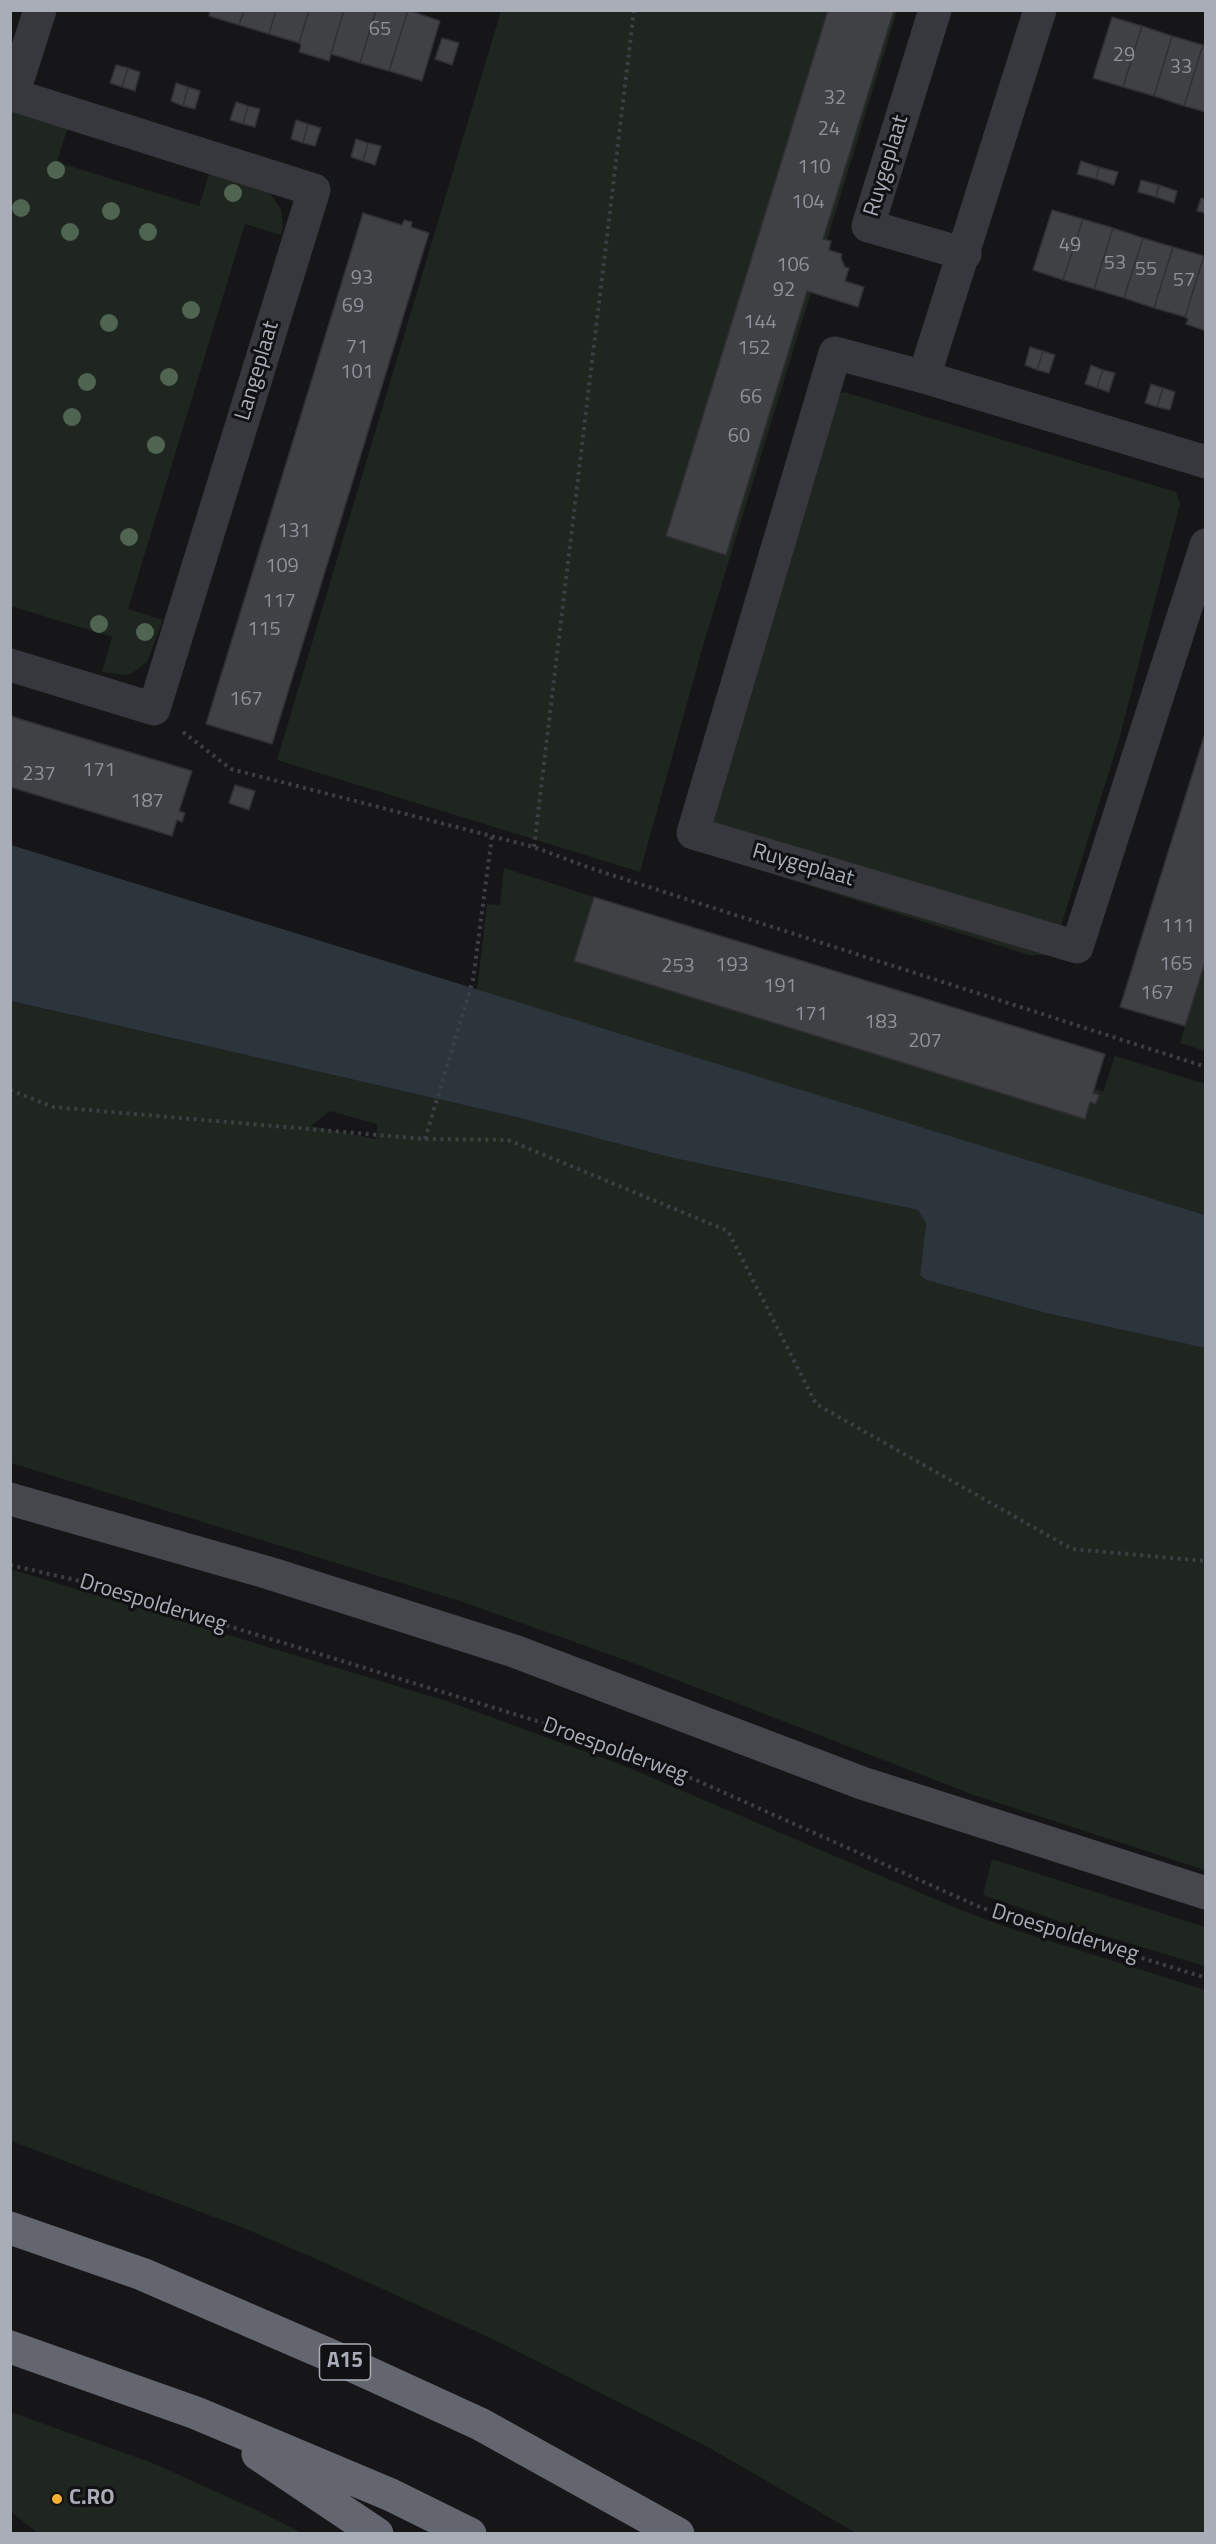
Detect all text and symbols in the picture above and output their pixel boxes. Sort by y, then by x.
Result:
house number: 65 [369,18,391,42]
house number: 29 [1113,44,1135,68]
house number: 33 [1170,56,1192,80]
house number: 32 [824,87,846,111]
street label: Ruygeplaat [859,112,915,220]
house number: 24 [818,118,840,142]
house number: 110 [797,156,831,180]
house number: 104 [791,191,825,215]
house number: 49 [1059,234,1081,258]
house number: 53 [1104,252,1126,276]
house number: 106 [776,254,810,278]
house number: 55 [1135,258,1157,282]
house number: 93 [351,267,373,291]
house number: 57 [1173,269,1195,293]
house number: 92 [773,279,795,303]
house number: 69 [342,295,364,319]
house number: 144 [743,311,777,335]
street label: Langeplaat [230,318,286,424]
house number: 71 [346,336,368,360]
house number: 152 [737,337,771,361]
house number: 101 [340,361,374,385]
house number: 66 [740,386,762,410]
house number: 60 [728,425,750,449]
house number: 131 [277,520,311,544]
house number: 109 [265,555,299,579]
house number: 117 [262,590,296,614]
house number: 115 [247,618,281,642]
house number: 167 [229,688,263,712]
house number: 171 [82,759,116,783]
house number: 237 [22,763,56,787]
house number: 187 [130,790,164,814]
street label: Ruygeplaat [749,839,857,893]
house number: 111 [1161,915,1195,939]
house number: 165 [1159,953,1193,977]
house number: 193 [715,954,749,978]
house number: 253 [661,955,695,979]
house number: 191 [763,975,797,999]
house number: 167 [1140,982,1174,1006]
house number: 171 [794,1003,828,1027]
house number: 183 [864,1011,898,1035]
house number: 207 [908,1030,942,1054]
street label: Droespolderweg [76,1569,230,1639]
street label: Droespolderweg [539,1713,691,1789]
street label: Droespolderweg [988,1899,1142,1969]
road number: A15 [320,2344,370,2380]
place label: C.RO [69,2486,115,2512]
marker: C.RO [50,2492,64,2506]

